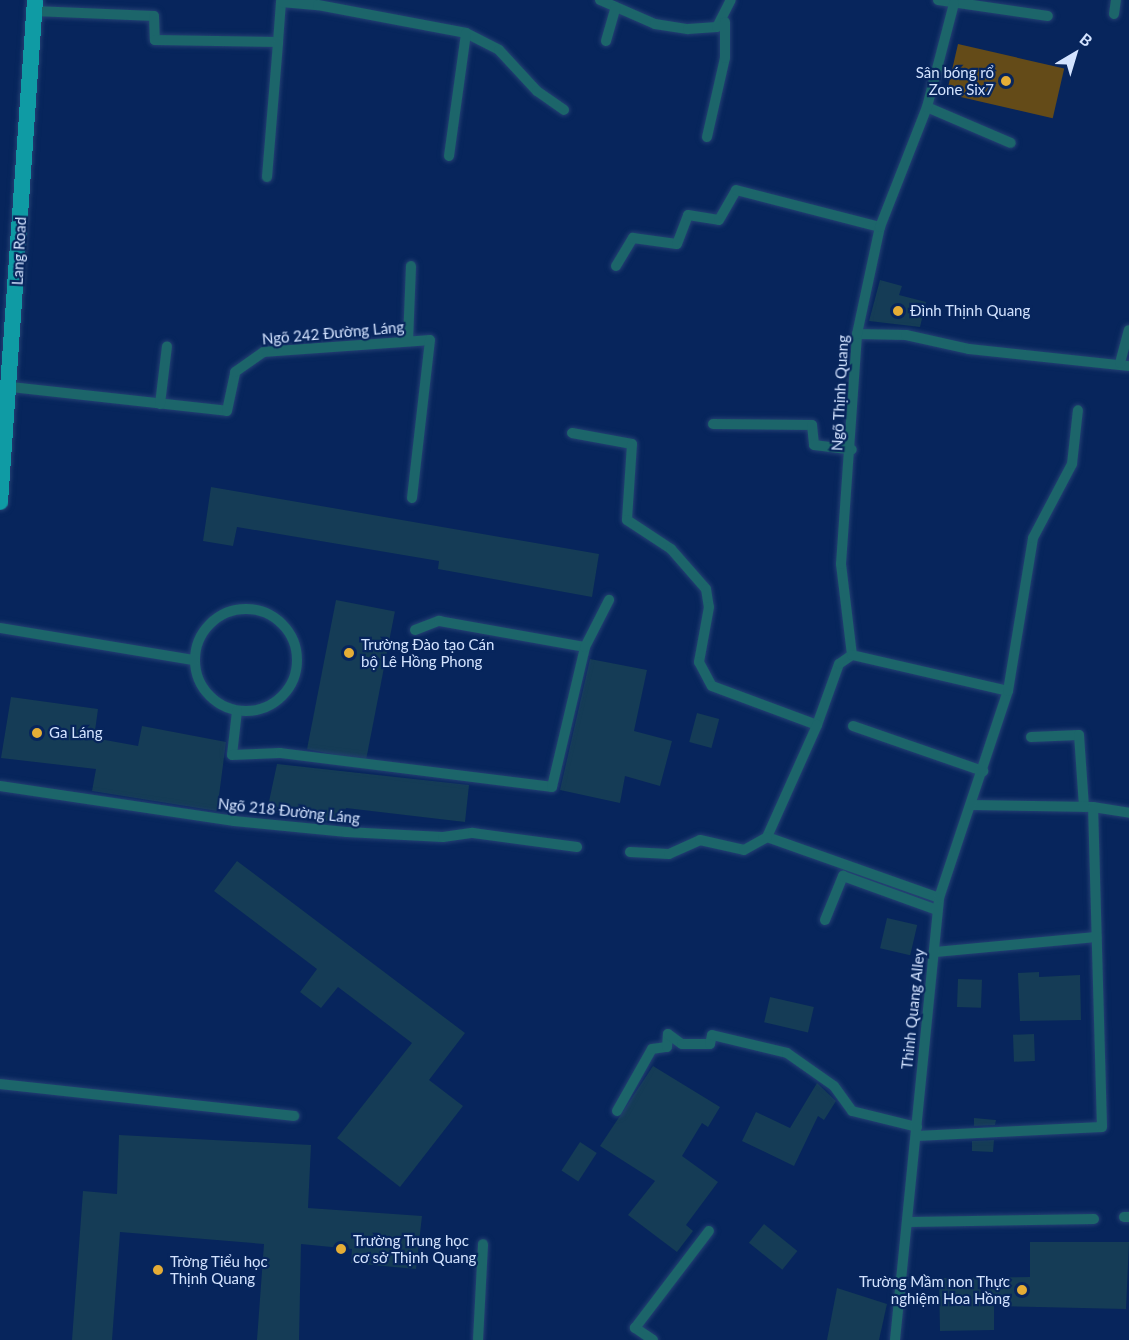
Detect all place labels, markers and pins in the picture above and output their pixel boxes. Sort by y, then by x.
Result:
place label: Sân bóng rổ Zone Six7 [916,63,994,98]
marker: Sân bóng rổ Zone Six7 [999,74,1013,88]
place label: Đình Thịnh Quang [910,302,1031,320]
marker: Đình Thịnh Quang [891,304,905,318]
place label: Trường Đào tạo Cán bộ Lê Hồng Phong [361,635,494,670]
marker: Trường Đào tạo Cán bộ Lê Hồng Phong [342,646,356,660]
place label: Ga Láng [49,724,103,742]
marker: Ga Láng [30,726,44,740]
place label: Trường Trung học cơ sở Thịnh Quang [353,1231,478,1266]
marker: Trường Trung học cơ sở Thịnh Quang [334,1242,348,1256]
place label: Trờng Tiểu học Thịnh Quang [170,1252,268,1287]
marker: Trờng Tiểu học Thịnh Quang [151,1263,165,1277]
place label: Trường Mầm non Thực nghiệm Hoa Hồng [859,1272,1010,1307]
marker: Trường Mầm non Thực nghiệm Hoa Hồng [1015,1283,1029,1297]

